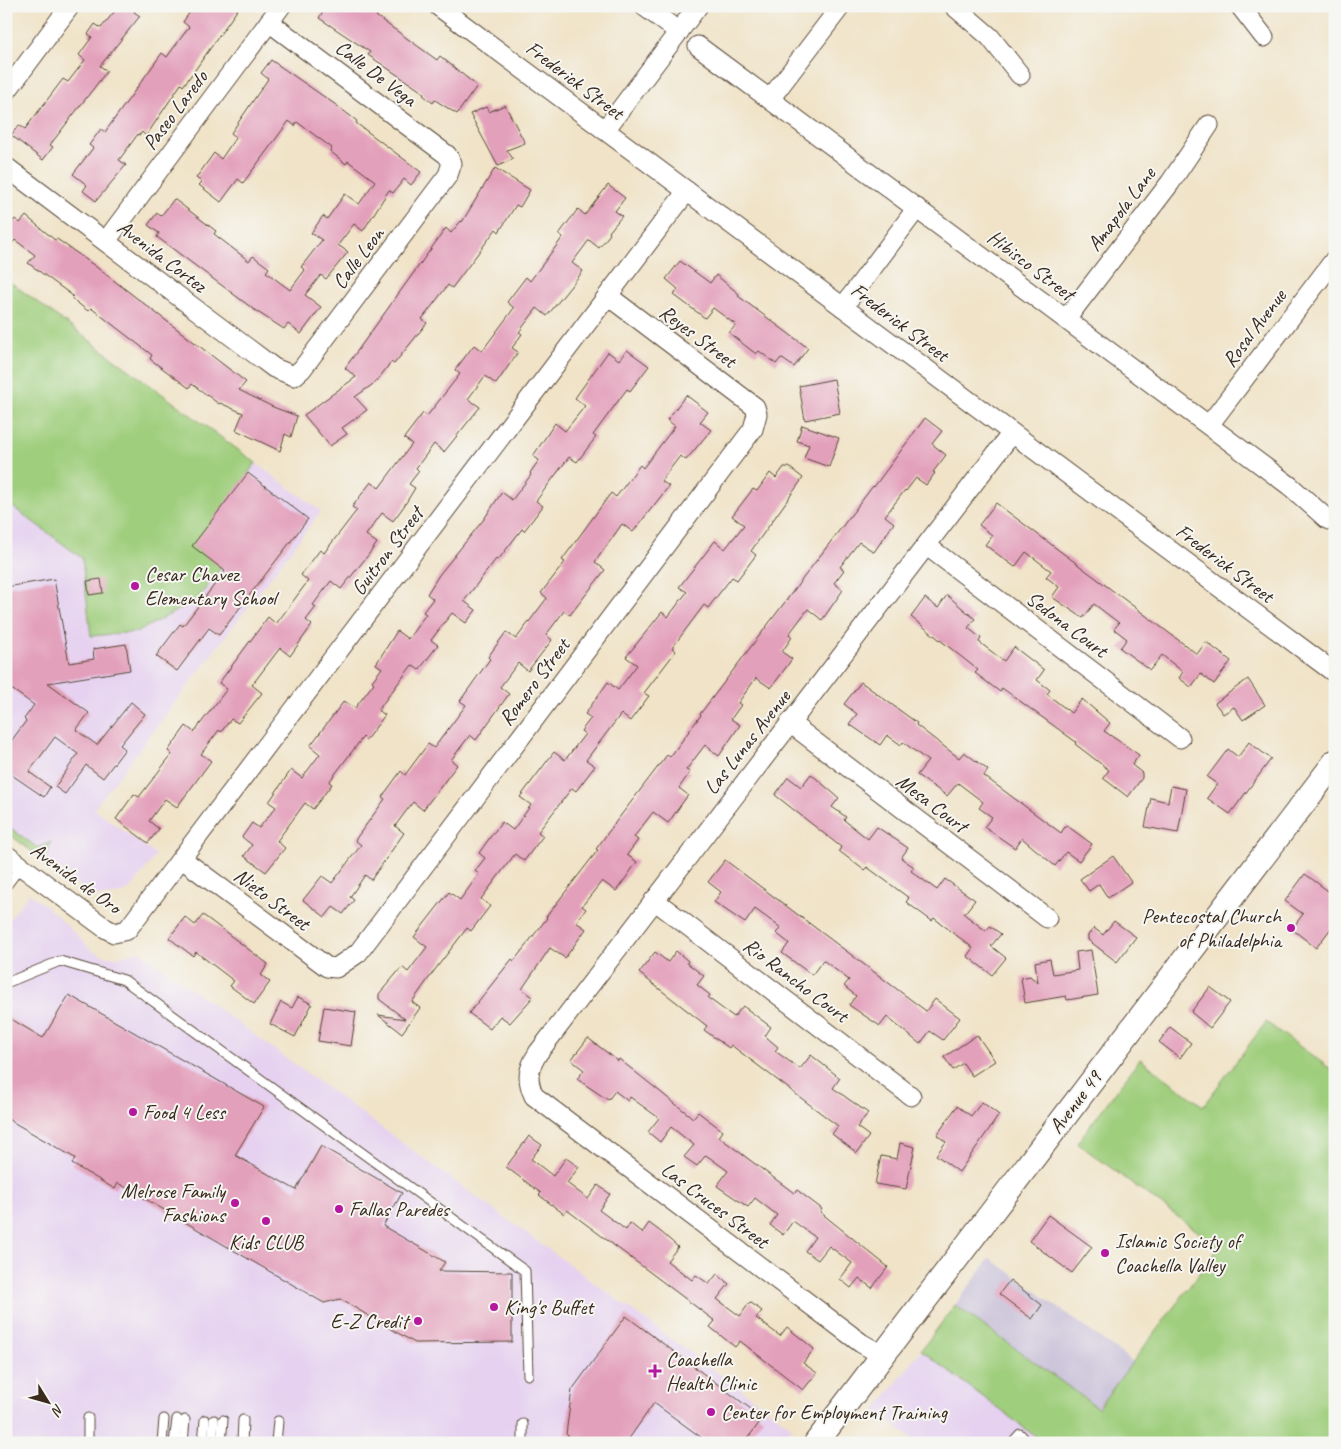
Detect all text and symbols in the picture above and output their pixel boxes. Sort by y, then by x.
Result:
street label: Calle De Vega [330,34,423,113]
street label: Frederick Street [521,35,631,126]
street label: Paseo Laredo [137,64,214,155]
street label: Amapola Lane [1081,161,1162,256]
street label: Avenida Cortez [112,214,213,299]
street label: Calle Leon [326,221,391,294]
street label: Hibisco Street [982,224,1082,308]
street label: Frederick Street [846,277,956,368]
street label: Rosal Avenue [1216,283,1292,372]
street label: Reyes Street [654,299,743,375]
street label: Guitron Street [345,499,431,600]
street label: Frederick Street [1171,518,1281,609]
place label: Cesar Chavez Elementary School [145,561,280,611]
marker: Cesar Chavez Elementary School [129,580,141,592]
street label: Sedona Court [1021,585,1114,664]
street label: Romero Street [493,632,576,731]
street label: Las Lunas Avenue [698,684,797,800]
street label: Mesa Court [891,768,975,840]
street label: Avenida de Oro [26,837,128,921]
street label: Nieto Street [229,862,317,937]
place label: Pentecostal Church of Philadelphia [1142,903,1283,953]
marker: Pentecostal Church of Philadelphia [1285,922,1297,934]
street label: Rio Rancho Court [738,932,855,1029]
street label: Avenue 49 [1043,1064,1108,1139]
place label: Food 4 Less [143,1099,227,1125]
marker: Food 4 Less [127,1106,139,1118]
street label: Las Cruces Street [656,1156,776,1255]
place label: Melrose Family Fashions [121,1178,227,1228]
place label: Fallas Paredes [349,1196,451,1222]
marker: Melrose Family Fashions [229,1197,241,1209]
marker: Fallas Paredes [333,1203,345,1215]
marker: Kids CLUB [260,1215,272,1227]
place label: Islamic Society of Coachella Valley [1115,1228,1244,1278]
place label: Kids CLUB [229,1229,305,1255]
marker: Islamic Society of Coachella Valley [1099,1247,1111,1259]
place label: King's Buffet [504,1294,595,1320]
marker: King's Buffet [488,1301,500,1313]
place label: E-Z Credit [330,1308,411,1334]
marker: E-Z Credit [412,1315,424,1327]
place label: Coachella Health Clinic [666,1346,758,1396]
marker: Coachella Health Clinic [648,1364,662,1378]
north arrow [22,1376,72,1426]
place label: Center for Employment Training [721,1399,949,1425]
text: N [47,1401,67,1420]
marker: Center for Employment Training [705,1406,717,1418]

